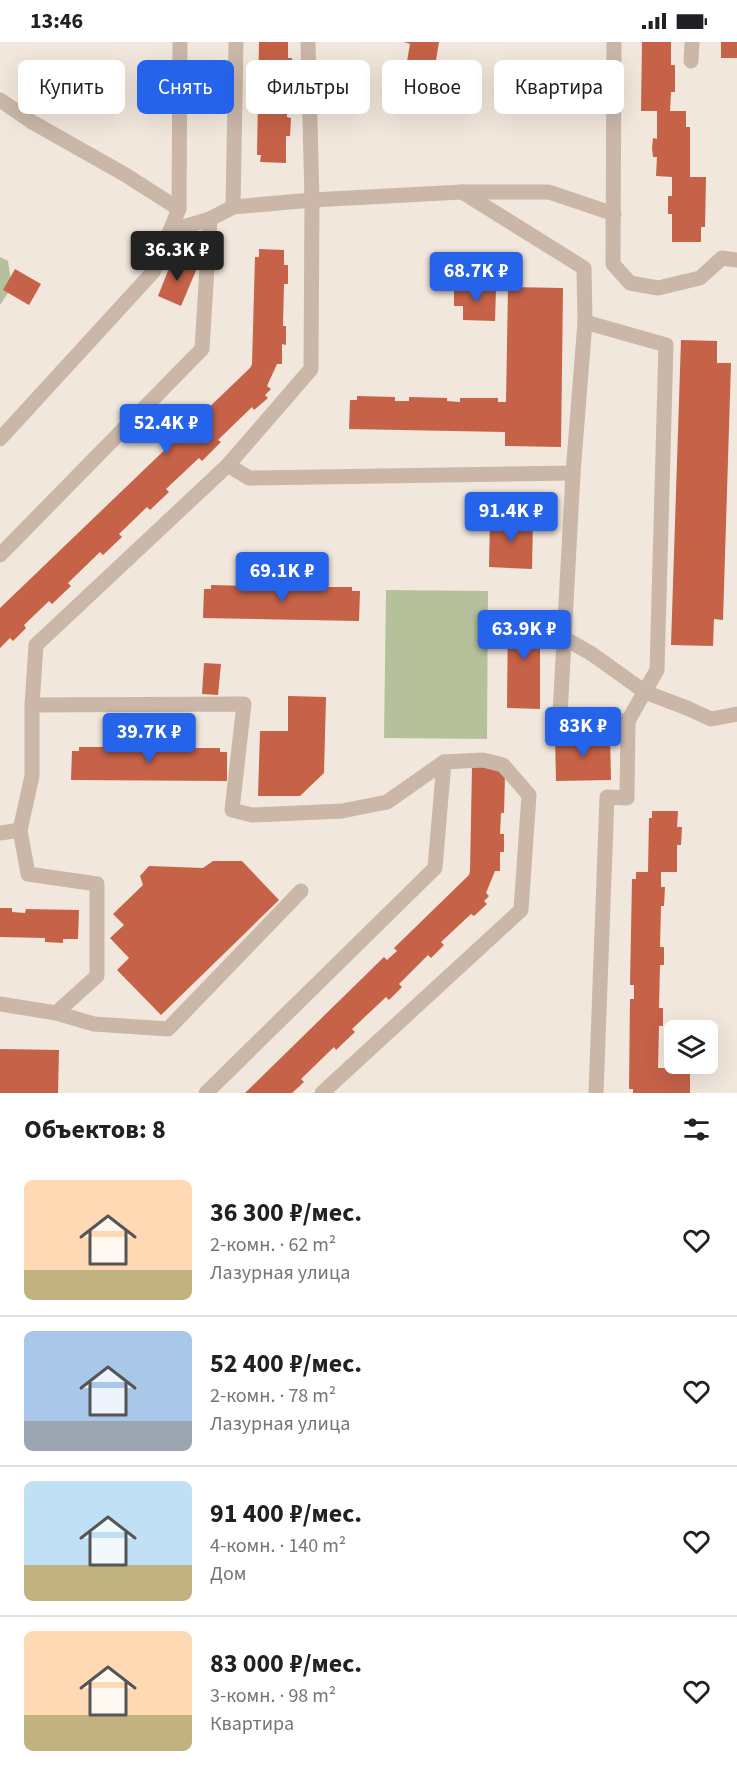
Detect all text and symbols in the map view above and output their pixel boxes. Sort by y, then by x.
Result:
text: 13:46 [30,5,83,37]
chip: Купить [18,60,125,114]
chip: Снять [137,60,234,114]
chip: Фильтры [246,60,370,114]
chip: Новое [382,60,482,114]
chip: Квартира [494,60,624,114]
pin: 36.3K ₽ [122,231,232,282]
text: 36.3K ₽ [145,236,209,264]
pin: 68.7K ₽ [421,252,531,303]
text: 68.7K ₽ [444,257,508,285]
pin: 52.4K ₽ [111,404,221,455]
text: 52.4K ₽ [134,409,198,437]
pin: 91.4K ₽ [456,492,566,543]
text: 91.4K ₽ [479,497,543,525]
pin: 69.1K ₽ [227,552,337,603]
text: 69.1K ₽ [250,557,314,585]
pin: 63.9K ₽ [469,610,579,661]
text: 63.9K ₽ [492,615,556,643]
pin: 83K ₽ [541,707,625,758]
text: 83K ₽ [559,712,607,740]
pin: 39.7K ₽ [94,713,204,764]
text: 39.7K ₽ [117,718,181,746]
map controls [664,1020,718,1074]
button: layers [664,1020,718,1074]
text: Объектов: 8 [24,1111,166,1148]
icon: filters [680,1113,713,1146]
text: 36 300 ₽/мес. [210,1194,362,1231]
icon: home [72,1204,144,1276]
icon: heart [680,1224,713,1257]
text: 2-комн. · 62 m² [210,1231,336,1259]
text: Лазурная улица [210,1259,350,1287]
text: 52 400 ₽/мес. [210,1345,362,1382]
icon: home [72,1355,144,1427]
icon: heart [680,1375,713,1408]
text: 2-комн. · 78 m² [210,1382,336,1410]
text: Лазурная улица [210,1410,350,1438]
text: 91 400 ₽/мес. [210,1495,362,1532]
icon: home [72,1505,144,1577]
icon: heart [680,1525,713,1558]
text: 4-комн. · 140 m² [210,1532,346,1560]
text: Дом [210,1560,246,1588]
text: 83 000 ₽/мес. [210,1645,362,1682]
icon: home [72,1655,144,1727]
icon: heart [680,1675,713,1708]
text: 3-комн. · 98 m² [210,1682,336,1710]
text: Квартира [210,1710,294,1738]

